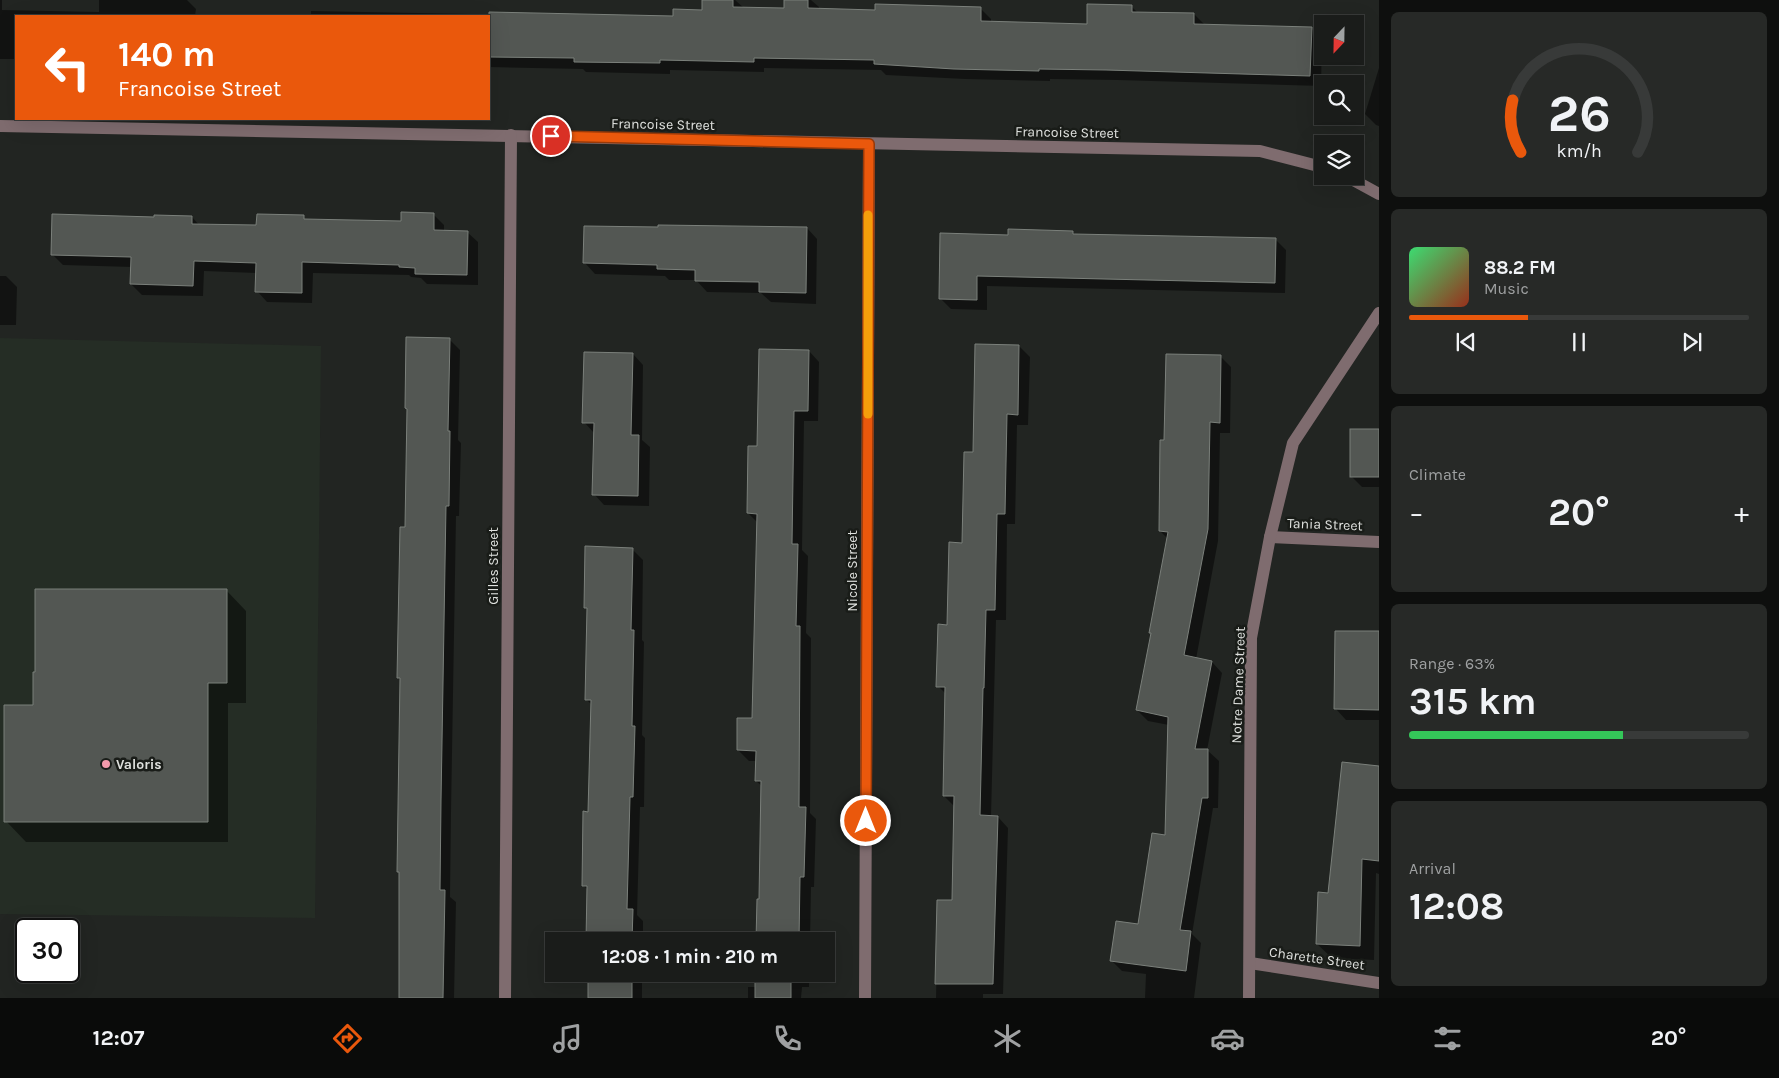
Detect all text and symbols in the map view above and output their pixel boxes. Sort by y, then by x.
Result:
north arrow [1314,15,1364,65]
map controls [1314,15,1364,185]
text: 140 m [118,34,216,75]
icon: left [35,35,100,100]
button: search [1314,75,1364,125]
text: Francoise Street [118,76,281,102]
text: 26 [1547,83,1611,144]
pin [530,115,572,157]
street label: Francoise Street [611,115,715,134]
icon: arrive [537,122,565,150]
street label: Francoise Street [1015,123,1119,142]
button: layers [1314,135,1364,185]
text: km/h [1556,141,1602,162]
text: 88.2 FM [1484,257,1556,279]
text: Music [1484,279,1529,298]
icon: previous [1452,328,1480,356]
icon: pause [1565,328,1593,356]
icon: next [1678,328,1706,356]
text: Climate [1409,465,1466,484]
text: 20° [1548,490,1610,535]
text: − [1409,496,1424,529]
text: + [1734,496,1749,529]
street label: Tania Street [1287,515,1363,534]
street label: Gilles Street [485,527,502,605]
street label: Nicole Street [844,530,861,612]
street label: Notre Dame Street [1228,626,1249,744]
text: Range · 63% [1409,654,1495,673]
text: 315 km [1409,679,1536,724]
place label: Valoris [116,756,162,773]
marker: Valoris [100,758,112,770]
position arrow [839,794,891,846]
text: Arrival [1409,859,1456,878]
text: 12:08 [1409,884,1504,929]
speed limit sign: 30 [15,918,80,983]
street label: Charette Street [1268,943,1366,974]
text: 12:08 · 1 min · 210 m [602,946,778,968]
icon: directions [330,1021,365,1056]
icon: music [550,1021,585,1056]
icon: phone [770,1021,805,1056]
icon: climate [990,1021,1025,1056]
icon: car [1210,1021,1245,1056]
icon: filters [1430,1021,1465,1056]
text: 12:07 [93,1025,145,1051]
text: 20° [1651,1025,1686,1051]

